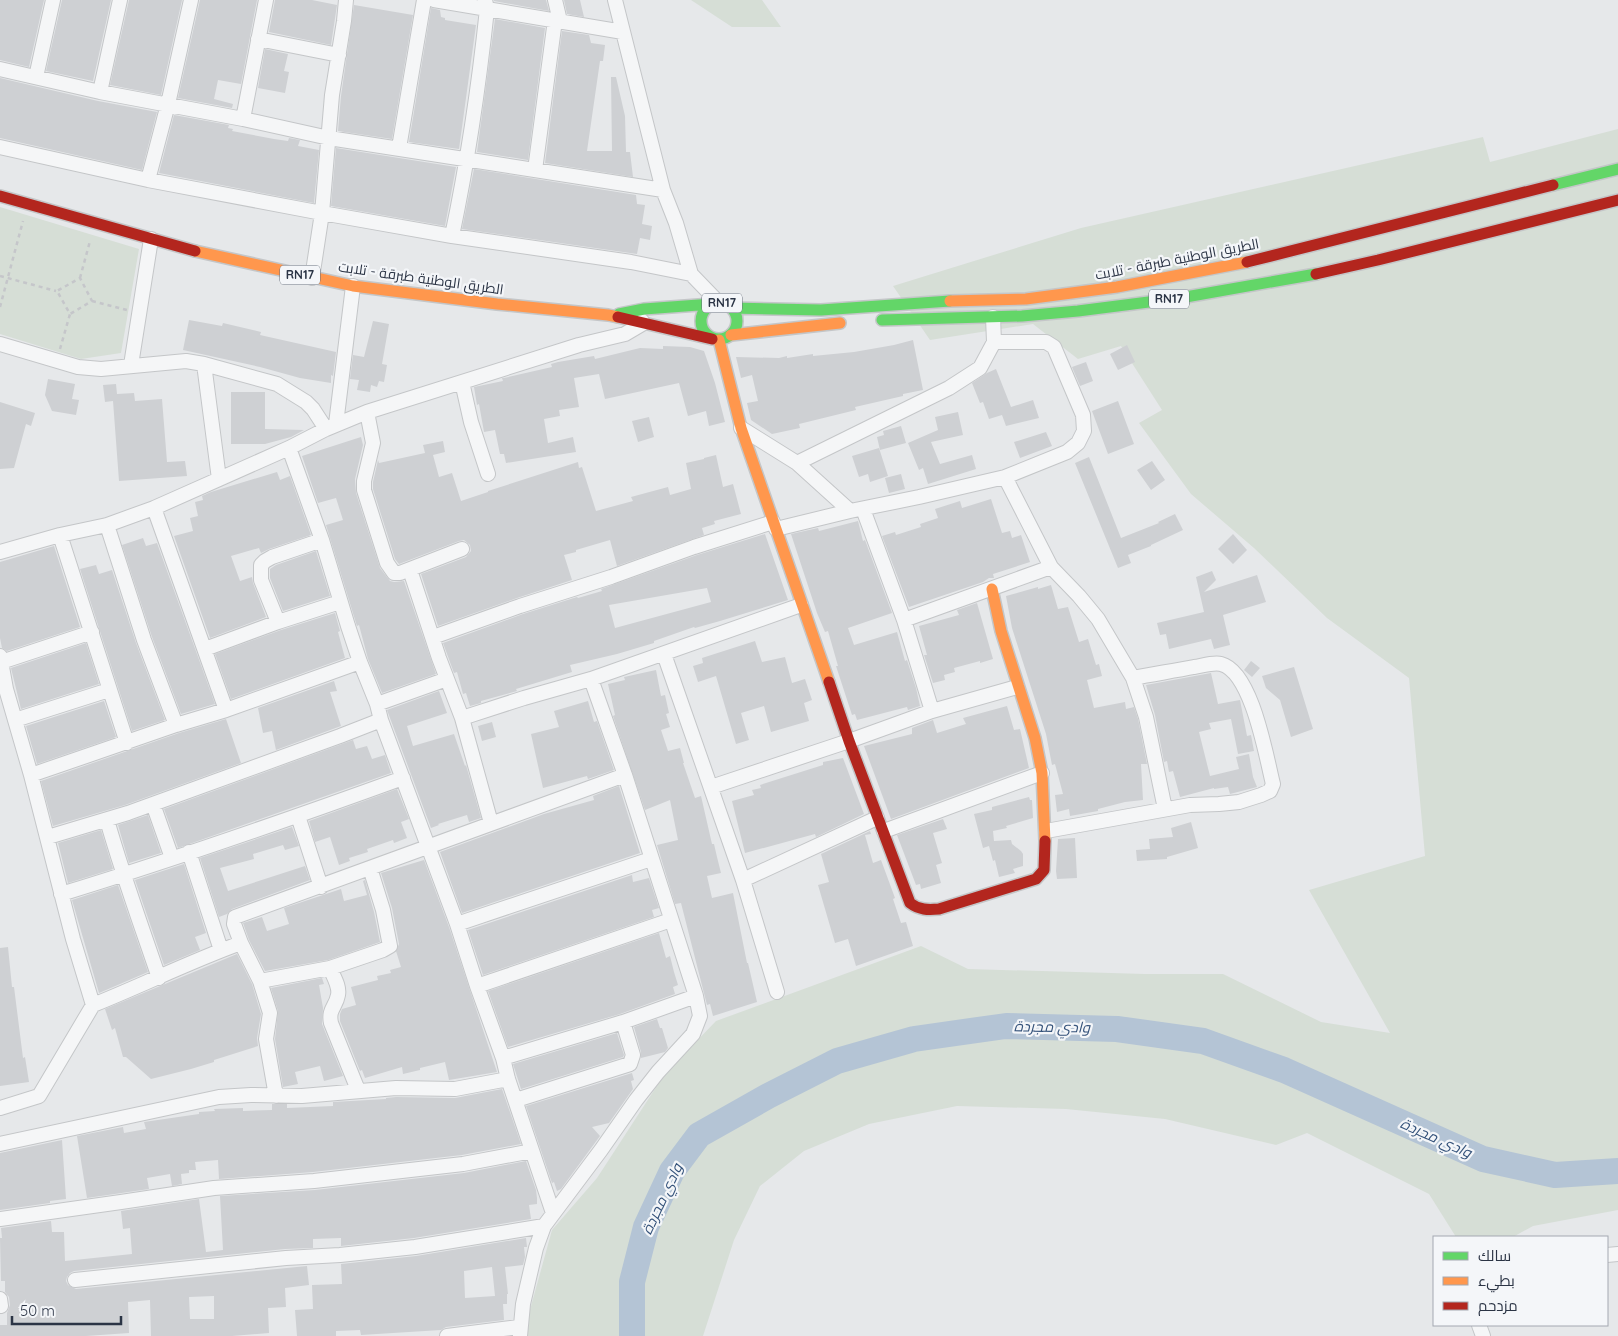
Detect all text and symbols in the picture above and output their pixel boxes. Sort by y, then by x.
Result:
street label: الطريق الوطنية طبرقة - تلابت [1094,234,1260,284]
street label: الطريق الوطنية طبرقة - تلابت [337,258,505,298]
road number: RN17 [280,266,320,284]
road number: RN17 [1149,290,1189,308]
road number: RN17 [702,294,742,312]
water label: وادي مجردة [1014,1016,1091,1040]
water label: وادي مجردة [1396,1113,1476,1165]
water label: وادي مجردة [637,1160,689,1239]
legend [1433,1236,1608,1326]
text: سالك [1478,1246,1511,1265]
text: بطيء [1478,1271,1515,1293]
scale bar [12,1294,121,1326]
text: مزدحم [1478,1296,1518,1316]
text: 50 m [20,1301,55,1320]

